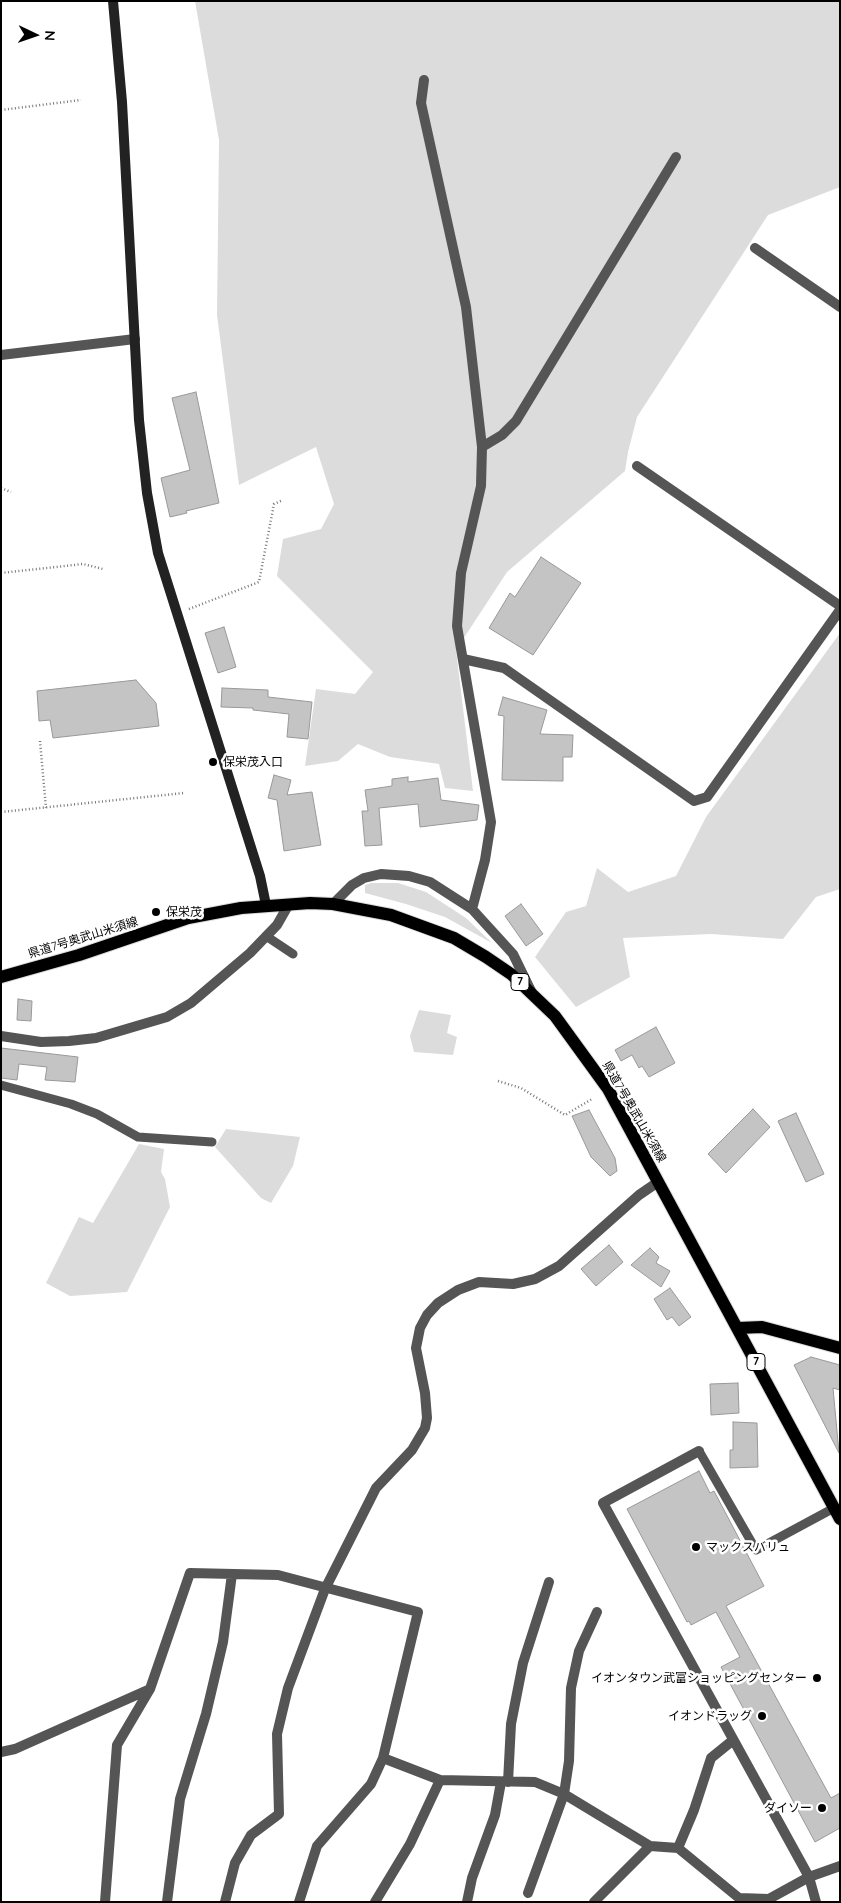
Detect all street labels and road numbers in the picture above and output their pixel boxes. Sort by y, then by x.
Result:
street label: 県道7号奥武山米須線 [26,914,140,962]
road number: 7 [511,974,529,990]
street label: 県道7号奥武山米須線 [599,1059,669,1165]
road number: 7 [747,1354,765,1370]

